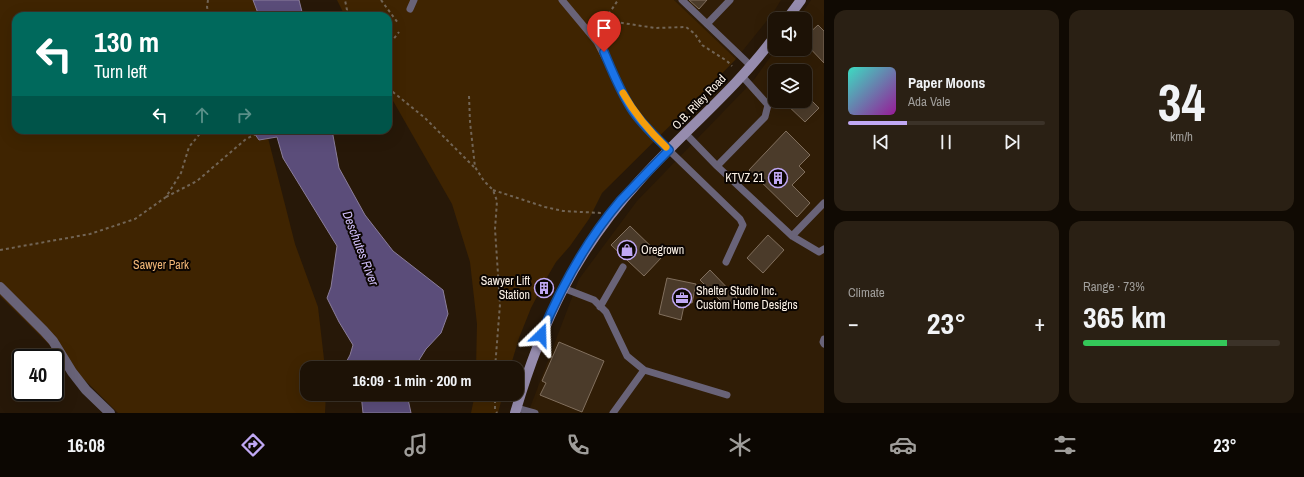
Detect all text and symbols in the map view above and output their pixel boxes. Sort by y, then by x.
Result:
pin [587,11,621,52]
map controls [768,12,812,108]
button: sound [768,12,812,56]
icon: arrive [593,17,615,39]
text: 130 m [94,23,159,61]
icon: left [28,28,80,80]
text: Turn left [94,59,147,84]
button: layers [768,64,812,108]
text: 34 [1158,67,1205,137]
street label: O.B. Riley Road [669,71,729,133]
text: Paper Moons [908,72,985,93]
text: Ada Vale [908,93,950,110]
icon: left [149,104,171,126]
icon: ahead [191,104,213,126]
icon: right [233,104,255,126]
text: km/h [1170,128,1193,145]
icon: previous [870,131,892,153]
icon: pause [935,131,957,153]
icon: next [1001,131,1023,153]
building icon: KTVZ 21 [767,167,789,189]
place label: KTVZ 21 [725,170,765,186]
water label: Deschutes River [338,208,383,288]
shop icon: Oregrown [616,239,638,261]
place label: Oregrown [641,242,684,258]
park label: Sawyer Park [133,257,189,273]
place label: Sawyer Lift Station [481,273,530,303]
building icon: Sawyer Lift Station [533,277,555,299]
text: Range · 73% [1083,278,1145,295]
place label: Shelter Studio Inc. Custom Home Designs [696,283,798,313]
text: Climate [848,284,885,301]
office icon: Shelter Studio Inc. Custom Home Designs [671,287,693,309]
text: 365 km [1083,297,1166,337]
text: 23° [927,303,966,343]
text: − [848,308,859,338]
text: + [1034,308,1045,338]
position arrow [520,314,562,356]
speed limit sign: 40 [12,349,64,401]
text: 16:09 · 1 min · 200 m [353,370,471,391]
icon: directions [239,431,267,459]
icon: music [402,431,430,459]
icon: phone [564,431,592,459]
icon: climate [726,431,754,459]
icon: car [889,431,917,459]
icon: filters [1051,431,1079,459]
text: 16:08 [67,433,105,458]
text: 23° [1213,433,1237,458]

